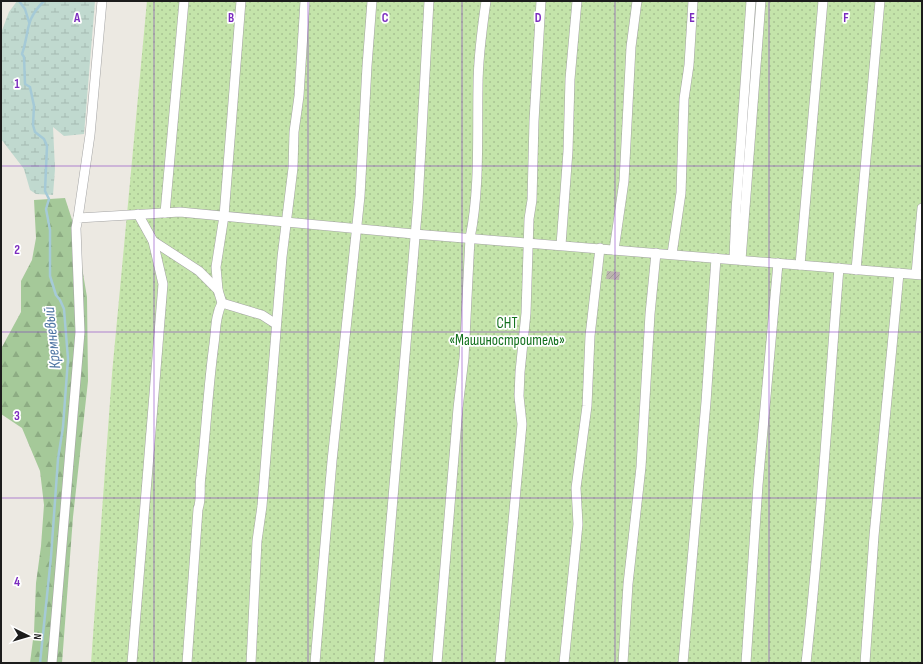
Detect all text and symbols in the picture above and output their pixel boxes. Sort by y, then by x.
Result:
text: A [73,10,81,26]
text: B [228,10,234,26]
text: C [382,10,389,26]
text: D [535,10,542,26]
text: E [689,10,695,26]
text: F [843,10,849,26]
text: 1 [14,76,20,92]
text: 2 [14,242,20,258]
water label: Кремневый [40,305,65,370]
park label: СНТ «Машиностроитель» [449,314,565,350]
text: 3 [14,408,20,424]
text: 4 [14,574,20,590]
north arrow [8,616,48,656]
text: N [31,633,44,640]

